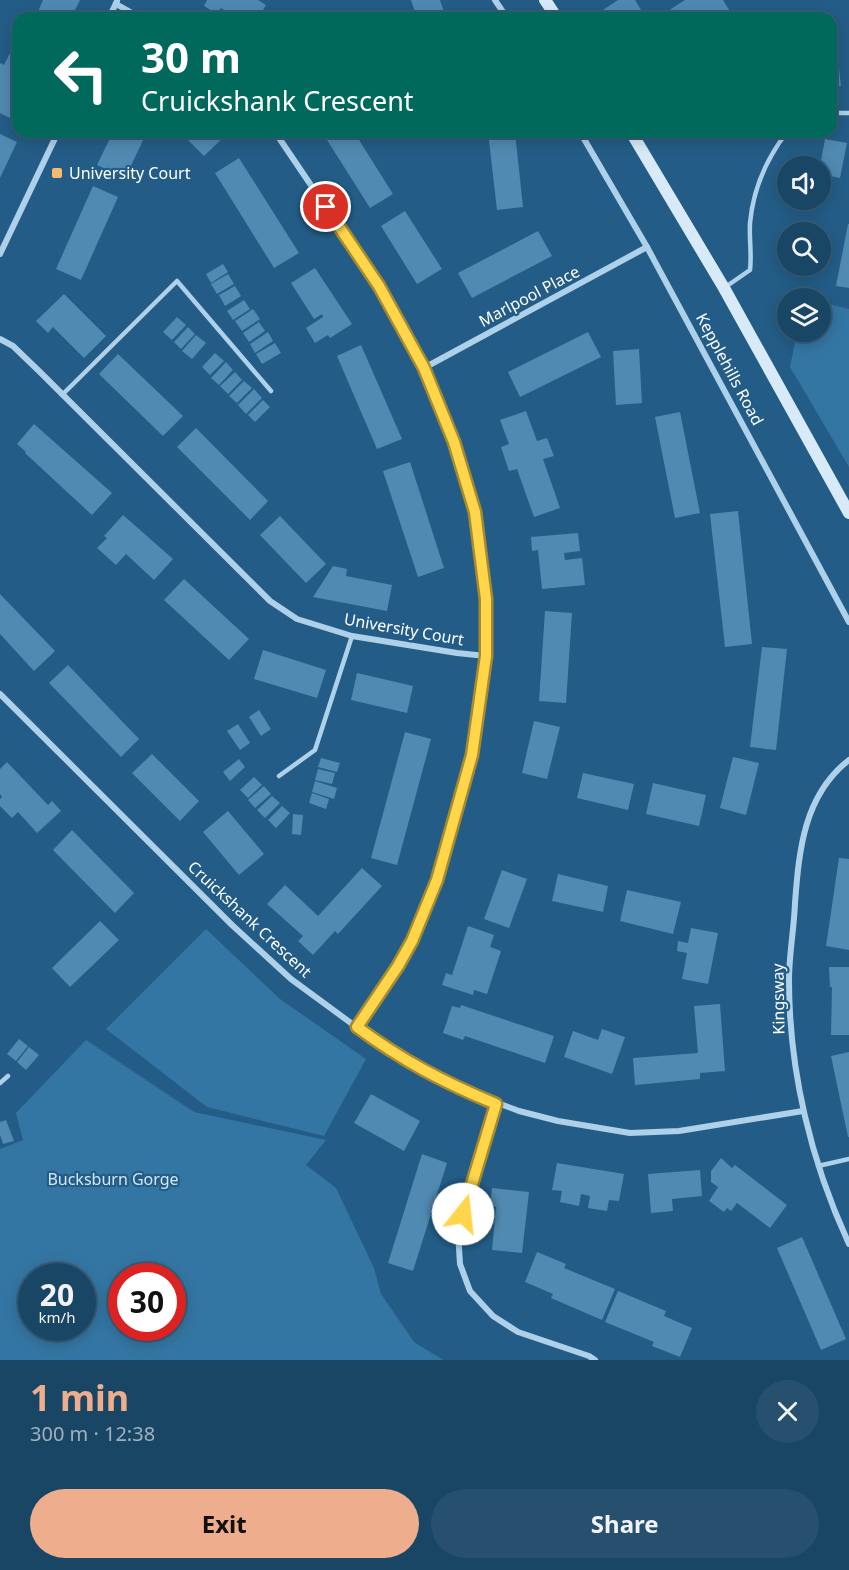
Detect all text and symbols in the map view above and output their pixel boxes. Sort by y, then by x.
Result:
text: 30 m [141,28,241,85]
icon: left [42,36,120,114]
text: Cruickshank Crescent [141,82,414,119]
map controls [777,156,831,342]
button: sound [777,156,831,210]
place label: University Court [69,162,191,184]
marker: University Court [50,166,64,180]
pin [300,181,351,232]
icon: arrive [309,190,342,223]
button: search [777,222,831,276]
street label: Marlpool Place [475,260,583,332]
button: layers [777,288,831,342]
street label: Kepplehills Road [691,309,769,429]
street label: University Court [342,608,466,650]
street label: Cruickshank Crescent [183,856,317,982]
street label: Kingsway [766,962,790,1035]
park label: Bucksburn Gorge [47,1168,179,1190]
position arrow [431,1182,495,1246]
speed limit sign: 30 [108,1263,186,1341]
text: 20 [40,1274,74,1315]
text: km/h [39,1307,75,1327]
text: 1 min [30,1373,129,1422]
button: close [756,1380,819,1443]
text: 300 m · 12:38 [30,1420,155,1447]
button: Exit [30,1489,419,1558]
button: Share [431,1489,819,1558]

